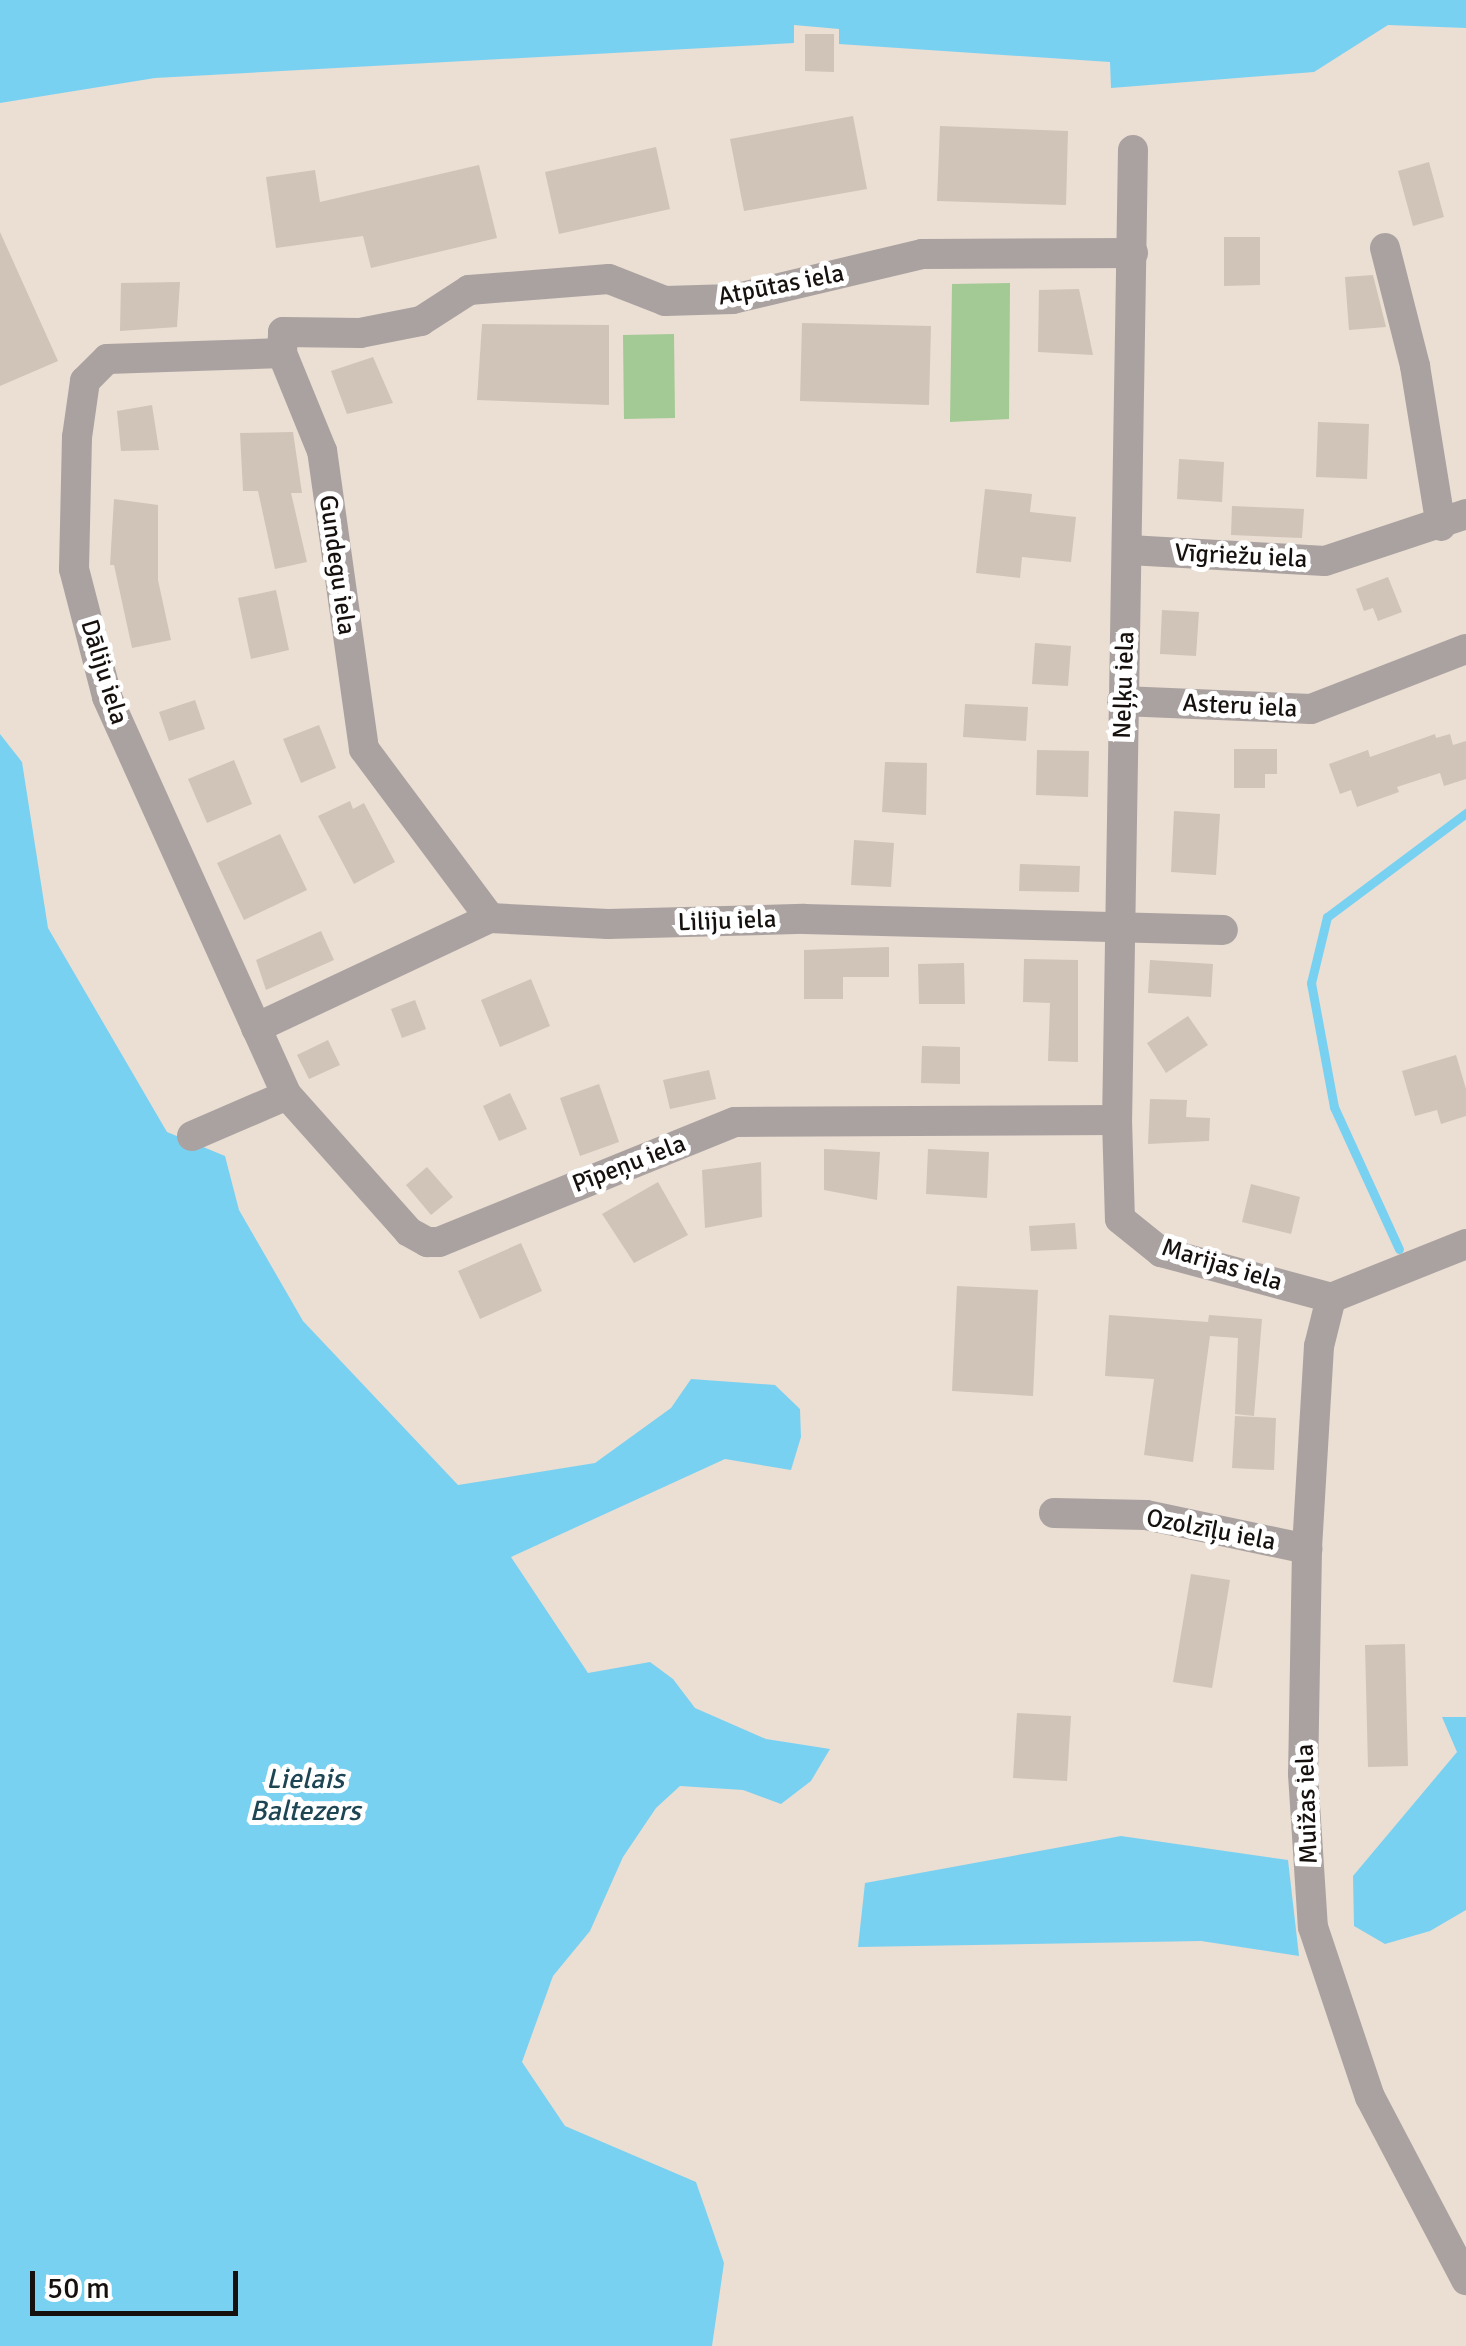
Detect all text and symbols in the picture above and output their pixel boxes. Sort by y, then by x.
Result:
street label: Atpūtas iela [715,258,847,312]
street label: Gundegu iela [312,493,362,637]
street label: Vīgriežu iela [1174,538,1308,574]
street label: Dāliju iela [74,616,134,728]
street label: Neļķu iela [1107,631,1141,739]
street label: Asteru iela [1182,688,1298,724]
street label: Liliju iela [677,904,777,938]
street label: Pīpeņu iela [568,1129,690,1199]
street label: Marijas iela [1158,1232,1286,1298]
street label: Ozolzīļu iela [1144,1503,1278,1557]
street label: Muižas iela [1290,1743,1324,1865]
water label: Lielais Baltezers [249,1762,361,1828]
scale bar [35,2251,242,2313]
text: 50 m [47,2270,110,2307]

